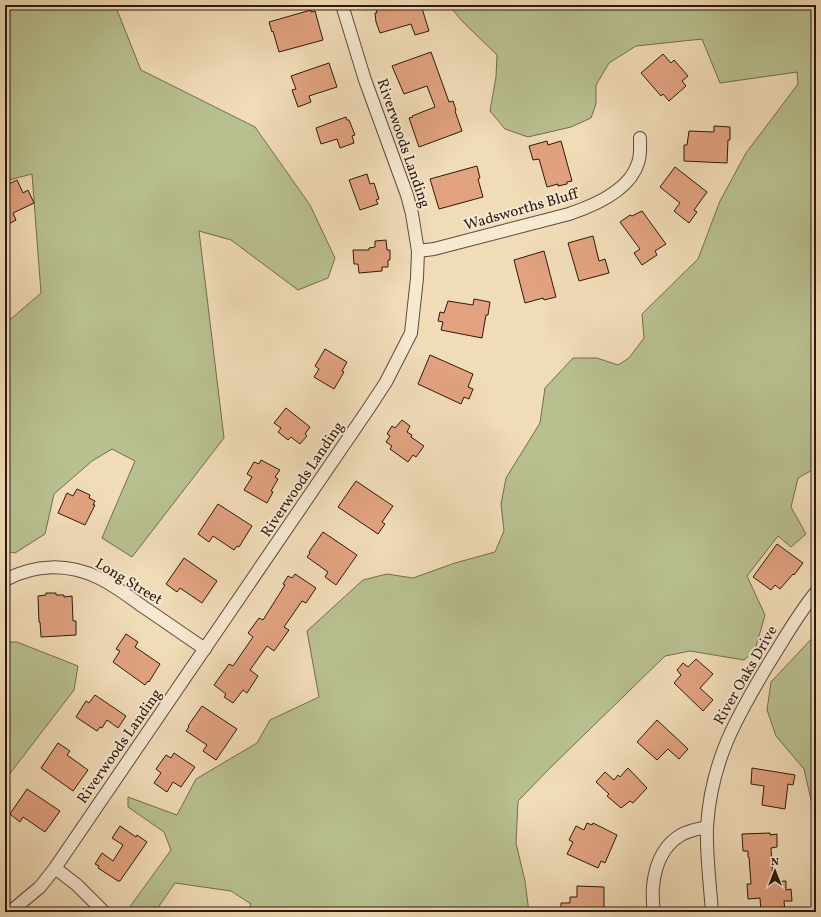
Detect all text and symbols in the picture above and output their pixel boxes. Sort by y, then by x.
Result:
street label: Riverwoods Landing [371,76,435,211]
street label: Wadsworths Bluff [462,184,583,237]
street label: Riverwoods Landing [257,417,350,542]
street label: Long Street [91,554,166,611]
street label: River Oaks Drive [709,622,783,729]
street label: Riverwoods Landing [73,685,168,808]
north arrow [755,851,795,891]
text: N [771,855,779,870]

